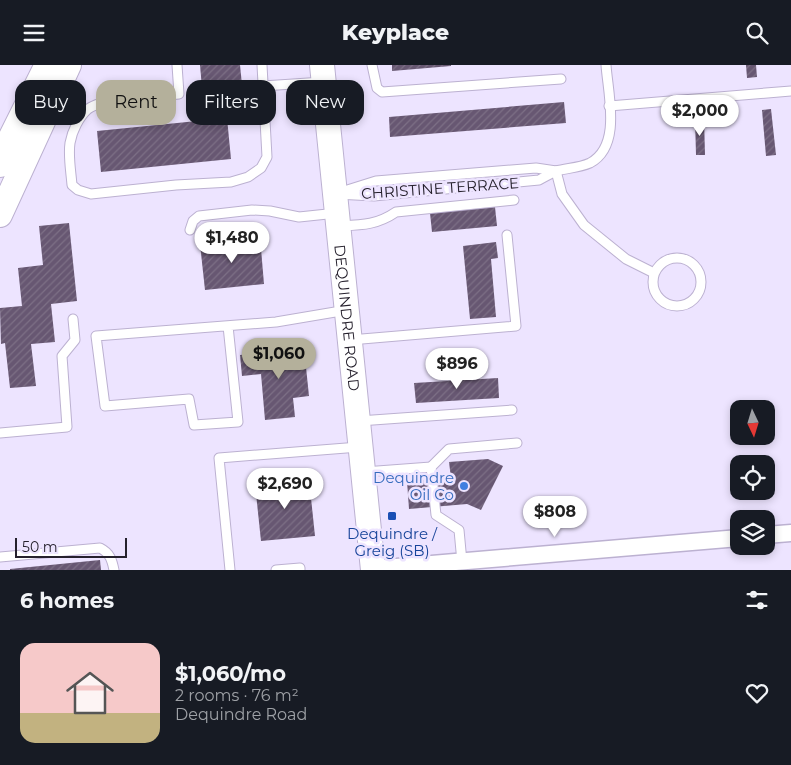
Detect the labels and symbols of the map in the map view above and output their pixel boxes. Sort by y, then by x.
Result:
pin: $2,000 [659,95,741,137]
street label: CHRISTINE TERRACE [360,173,520,203]
pin: $1,480 [191,221,273,264]
street label: DEQUINDRE ROAD [331,243,364,392]
pin: $1,060 [238,337,320,380]
pin: $896 [427,347,487,390]
north arrow [730,400,775,445]
pin: $2,690 [244,467,326,510]
place label: Dequindre Oil Co [373,468,454,504]
marker: Dequindre Oil Co [458,480,470,492]
pin: $808 [525,495,585,538]
marker: Dequindre / Greig (SB) [386,510,398,522]
place label: Dequindre / Greig (SB) [347,524,438,560]
scale bar [15,535,128,558]

